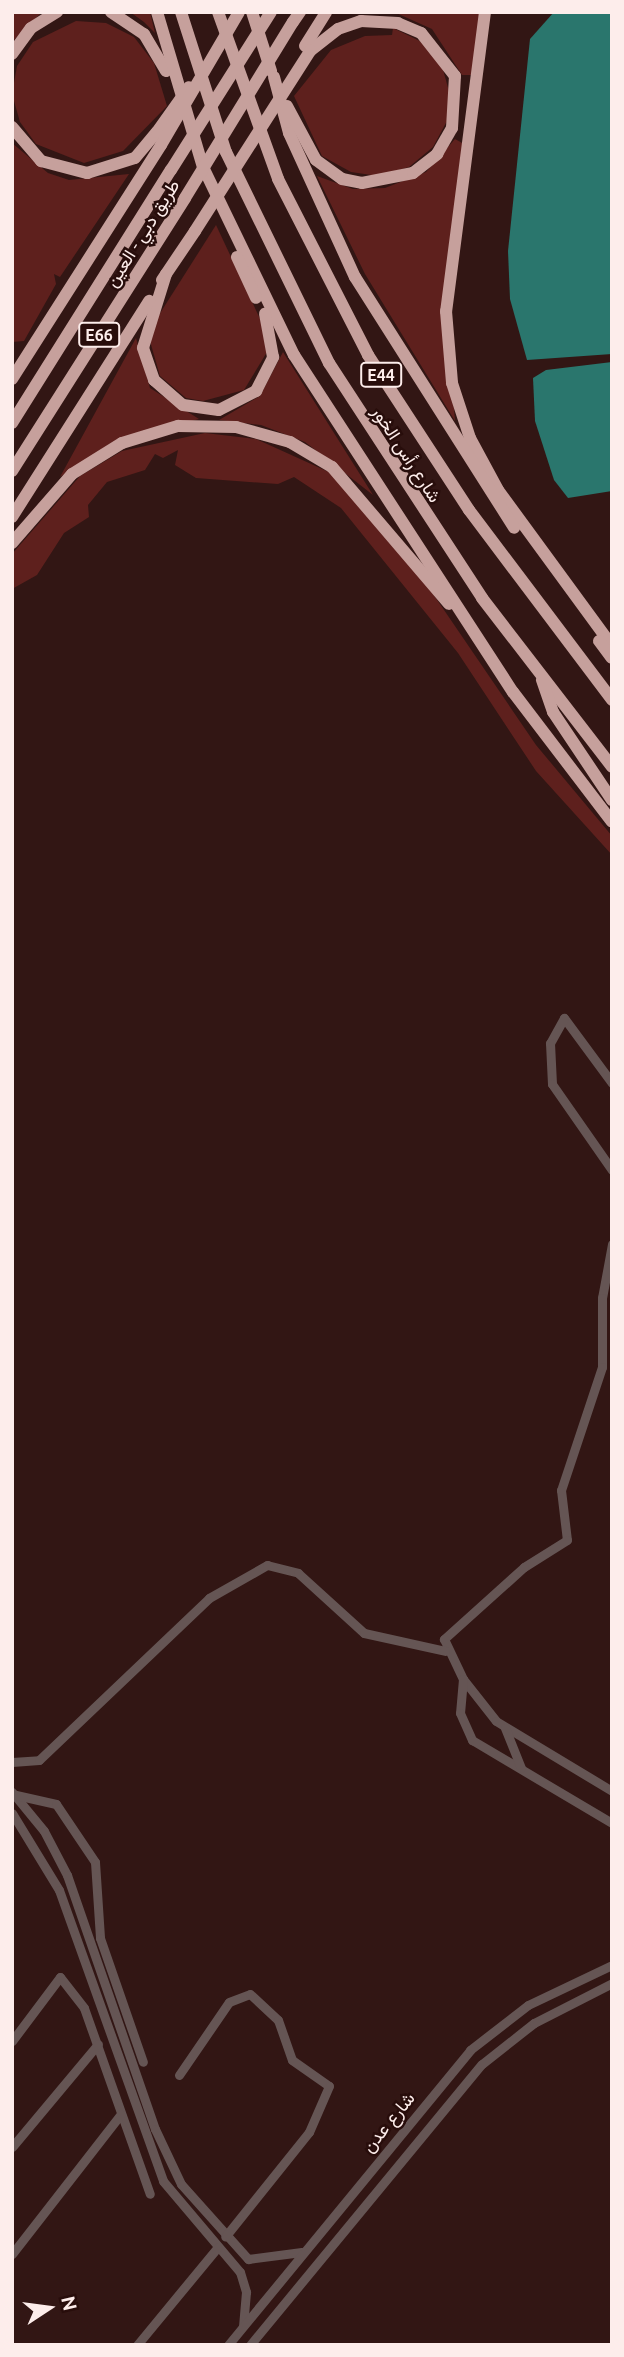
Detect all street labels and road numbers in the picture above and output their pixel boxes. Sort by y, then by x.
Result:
street label: طريق دبي - العين [100,175,184,291]
road number: E66 [78,322,120,348]
road number: E44 [360,362,402,388]
street label: شارع رأس الخور [368,402,446,506]
street label: شارع عدن [357,2087,419,2157]

